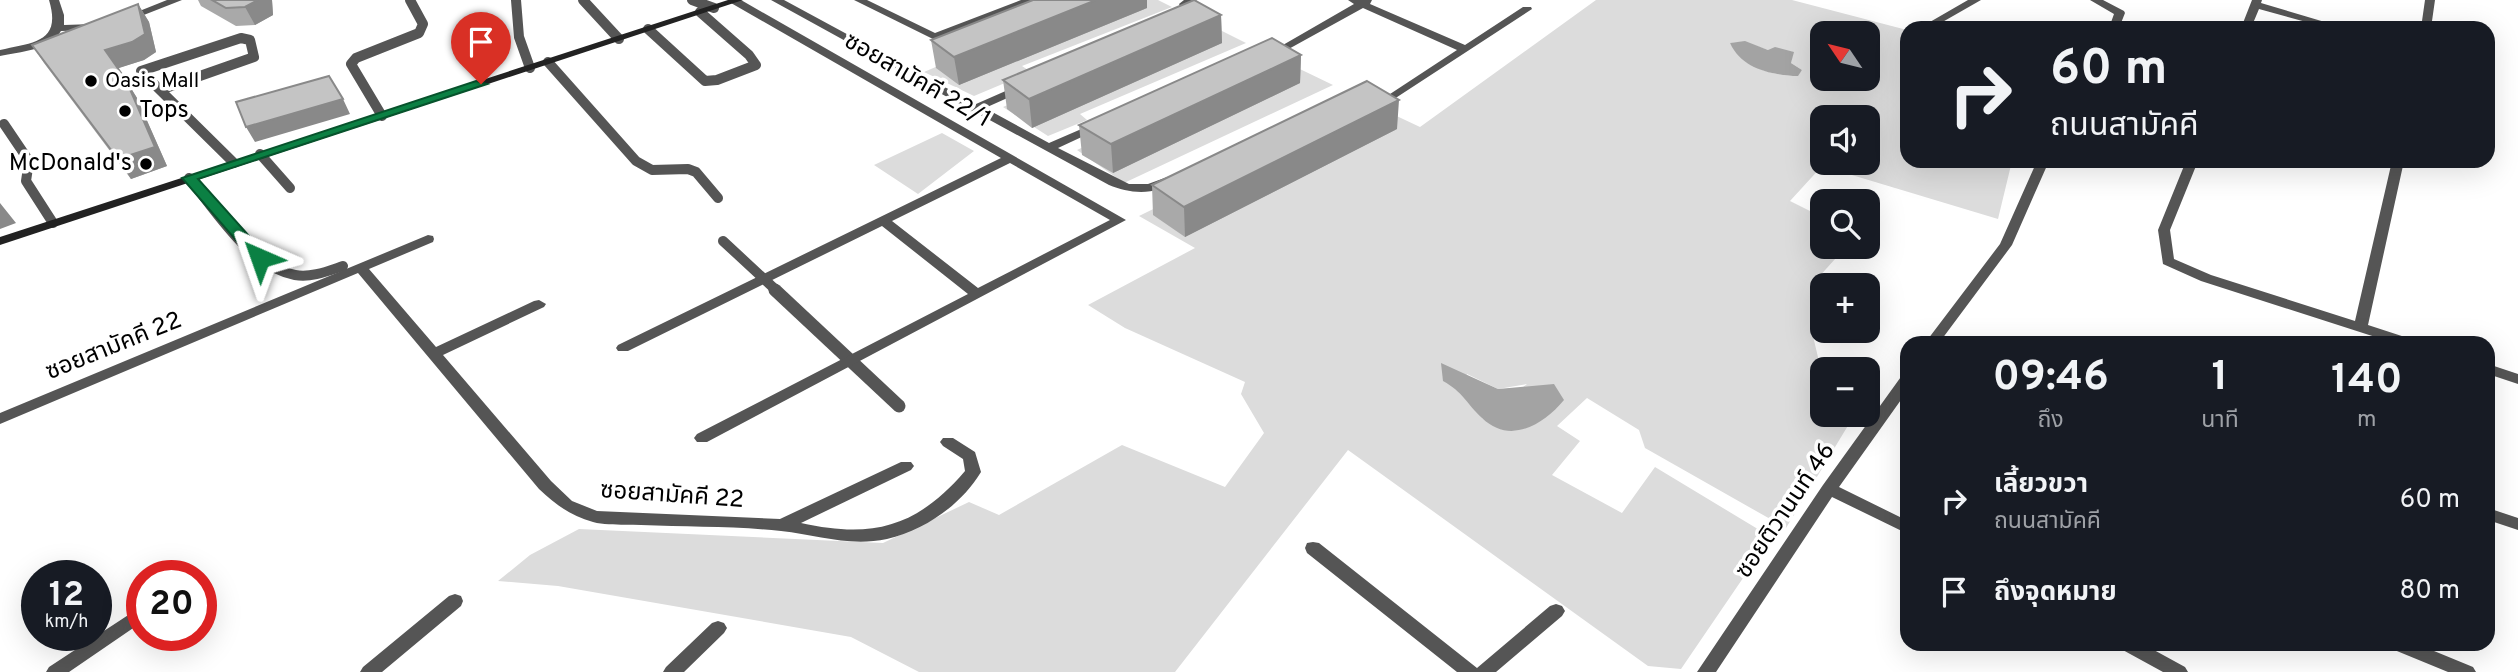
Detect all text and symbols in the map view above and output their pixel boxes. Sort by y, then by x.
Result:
pin [451,12.0,511,84]
north arrow [1810,21,1880,91]
map controls [1810,21,1880,427]
icon: arrive [462,23,500,61]
street label: ซอยสามัคคี 22/1 [838,27,996,135]
text: 60 m [2050,40,2168,102]
icon: right [1935,49,2026,140]
place label: Oasis Mall [105,68,199,95]
marker: Oasis Mall [83,73,99,89]
place label: Tops [139,96,189,126]
marker: Tops [117,103,133,119]
button: sound [1810,105,1880,175]
text: ถนนสามัคคี [2050,107,2199,147]
place label: McDonald's [9,149,132,179]
marker: McDonald's [138,156,154,172]
button: search [1810,189,1880,259]
position arrow [223,221,297,295]
button: + [1810,273,1880,343]
street label: ซอยสามัคคี 22 [42,306,186,388]
text: 09:46 [1992,352,2109,405]
text: 1 [2212,352,2228,405]
text: 140 [2331,355,2403,408]
button: − [1810,357,1880,427]
text: m [2357,406,2377,435]
text: ถึง [2038,407,2064,436]
text: นาที [2201,407,2239,436]
street label: ซอยติวานนท์ 46 [1730,437,1842,585]
text: เลี้ยวขวา [1994,469,2088,502]
street label: ซอยสามัคคี 22 [599,476,745,516]
icon: right [1935,482,1973,520]
text: 60 m [2400,484,2460,517]
text: ถนนสามัคคี [1994,508,2101,537]
speed limit sign: 20 [126,560,217,651]
icon: arrive [1935,573,1973,611]
text: 12 [49,574,84,618]
text: 80 m [2400,575,2460,608]
text: ถึงจุดหมาย [1994,577,2117,610]
text: km/h [45,611,88,634]

